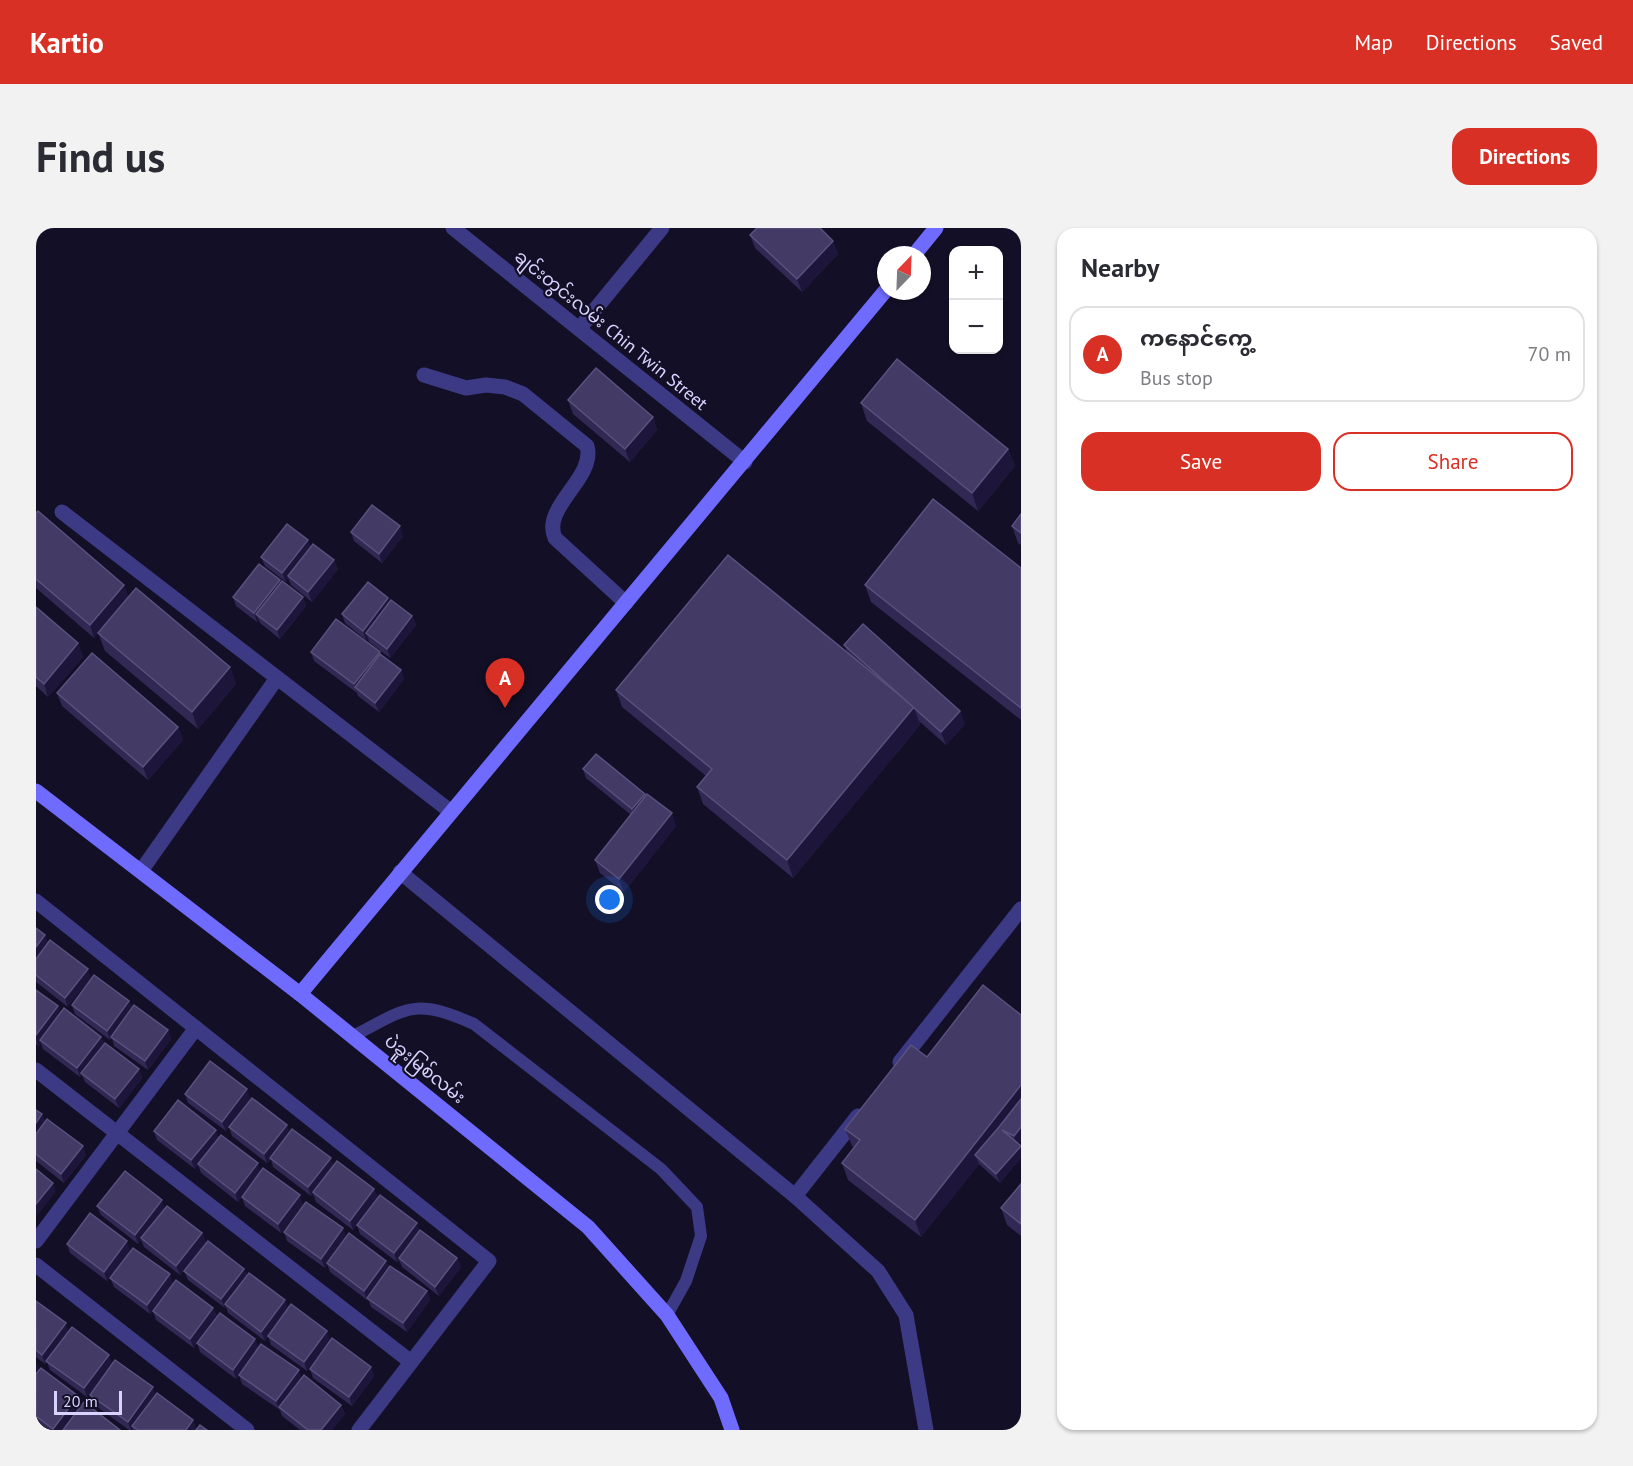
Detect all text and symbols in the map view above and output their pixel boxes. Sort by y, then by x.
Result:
text: Kartio [30,24,104,61]
text: Map [1354,29,1393,56]
text: Directions [1426,29,1517,56]
text: Saved [1550,29,1603,56]
button: Directions [1452,128,1597,185]
text: Find us [36,129,165,184]
street label: ချင်းတွင်းလမ်း Chin Twin Street [508,244,713,418]
north arrow [877,246,931,300]
map controls [949,246,1003,354]
button: + [949,246,1003,300]
text: Nearby [1081,251,1159,284]
button: − [949,300,1003,354]
text: ကနောင်ကွေ့ [1140,324,1253,352]
text: A [1096,341,1109,367]
text: 70 m [1528,341,1571,367]
text: Bus stop [1140,365,1213,391]
button: Save [1081,432,1321,491]
button: Share [1333,432,1573,491]
pin: A [486,658,524,708]
your location [595,885,624,914]
street label: ပဲခူးမြစ်လမ်း [378,1028,471,1111]
scale bar [54,1388,122,1416]
text: 20 m [63,1391,98,1411]

